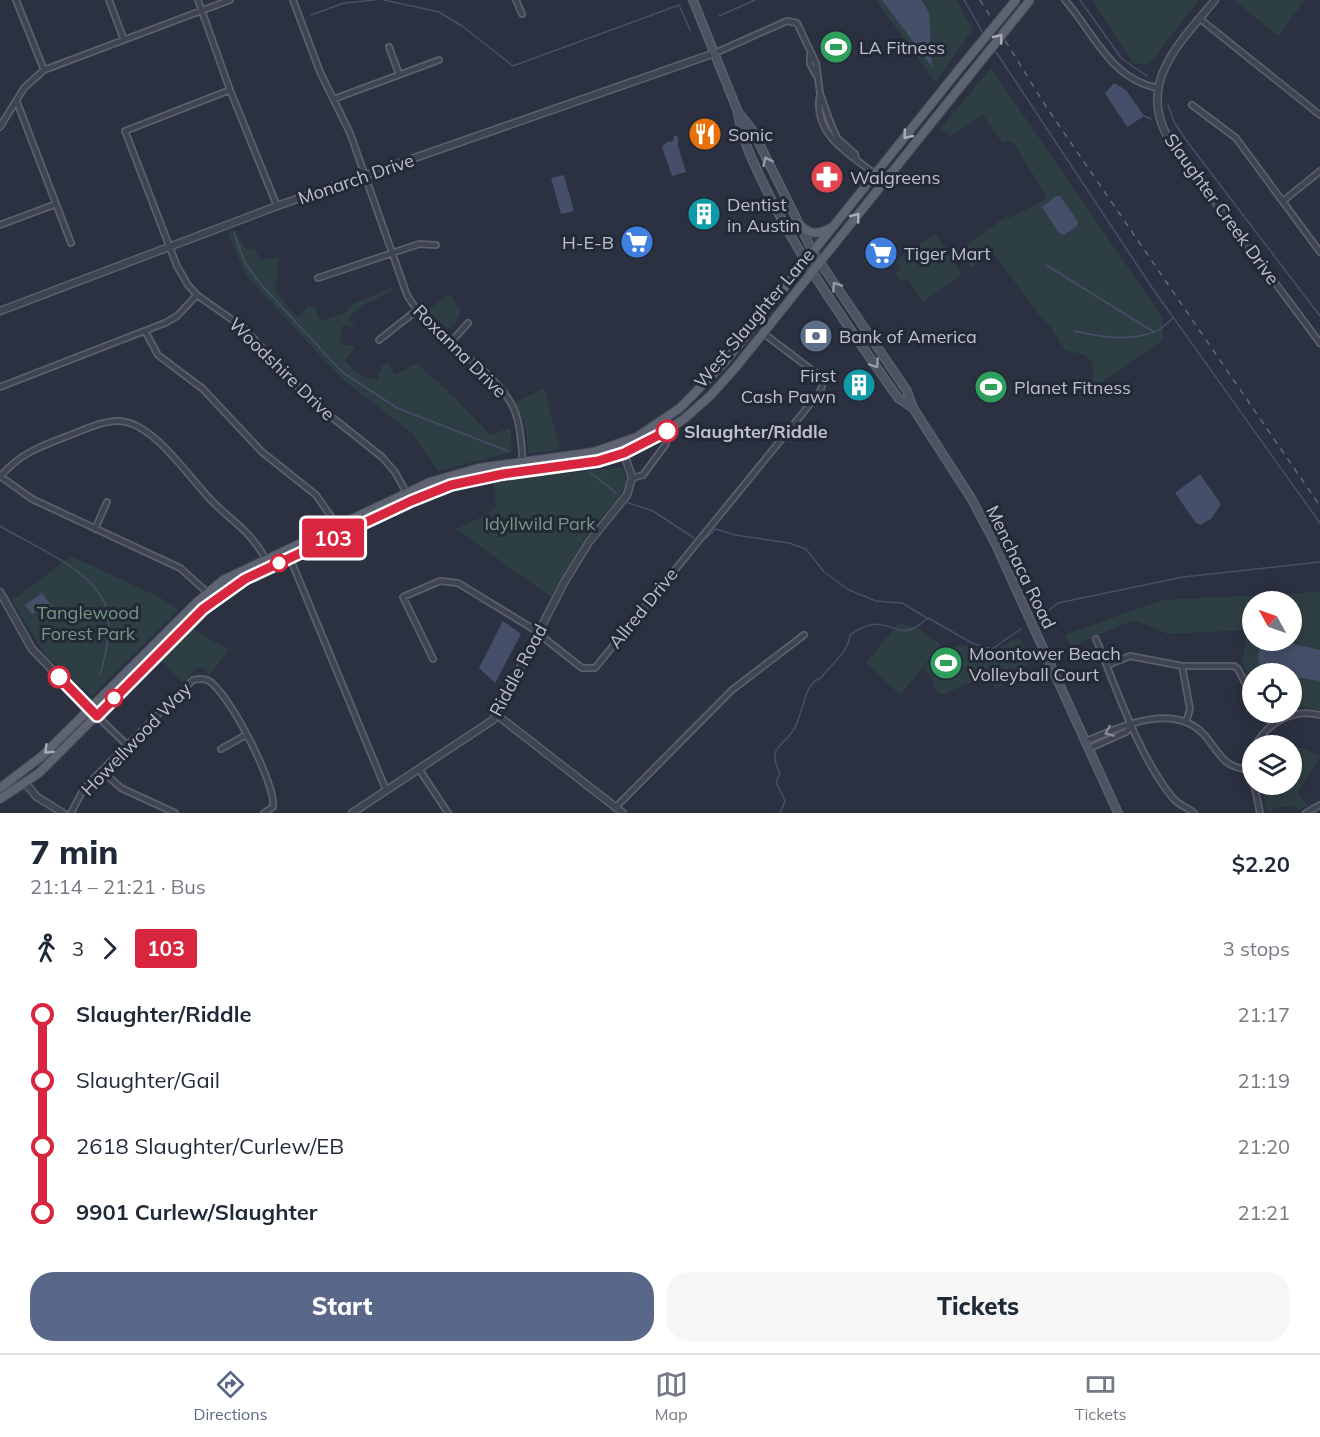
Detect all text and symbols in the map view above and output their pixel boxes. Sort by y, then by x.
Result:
sports icon: LA Fitness [818,29,854,65]
one-way arrow [992,34,1003,45]
place label: LA Fitness [859,36,945,59]
restaurant icon: Sonic [687,116,723,152]
place label: Sonic [728,123,773,146]
one-way arrow [903,129,914,140]
street label: Slaughter Creek Drive [1159,129,1285,289]
street label: Monarch Drive [295,148,417,210]
one-way arrow [762,157,774,168]
pharmacy icon: Walgreens [809,159,845,195]
place label: Walgreens [850,166,940,189]
place label: Dentist in Austin [727,193,800,237]
building icon: Dentist in Austin [686,196,722,232]
one-way arrow [849,212,860,223]
supermarket icon: H-E-B [619,224,655,260]
place label: H-E-B [562,231,614,254]
supermarket icon: Tiger Mart [863,235,899,271]
place label: Tiger Mart [904,242,991,265]
street label: West Slaughter Lane [689,244,819,392]
one-way arrow [832,282,843,293]
street label: Roxanna Drive [408,299,512,403]
street label: Woodshire Drive [224,313,340,425]
bank icon: Bank of America [798,318,834,354]
place label: Bank of America [839,325,977,348]
one-way arrow [868,357,879,368]
place label: First Cash Pawn [741,364,836,408]
building icon: First Cash Pawn [841,367,877,403]
sports icon: Planet Fitness [973,369,1009,405]
place label: Planet Fitness [1014,376,1131,399]
marker: Slaughter/Riddle [656,420,678,442]
place label: Slaughter/Riddle [684,420,828,443]
street label: Menchaca Road [981,502,1061,632]
park label: Idyllwild Park [484,512,596,535]
line badge: 103 [298,518,368,558]
text: 103 [314,525,352,551]
unlabelled marker [270,554,288,572]
street label: Allred Drive [604,563,682,653]
north arrow [1242,591,1302,651]
map controls [1242,591,1302,795]
park label: Tanglewood Forest Park [37,601,139,645]
street label: Riddle Road [484,620,552,720]
place label: Moontower Beach Volleyball Court [969,642,1121,686]
sports icon: Moontower Beach Volleyball Court [928,645,964,681]
button: locate [1242,663,1302,723]
unlabelled marker [48,666,70,688]
street label: Howellwood Way [76,677,196,800]
unlabelled marker [105,689,123,707]
one-way arrow [1104,725,1115,737]
button: layers [1242,735,1302,795]
one-way arrow [45,743,55,754]
text: 7 min [30,831,118,872]
text: $2.20 [1232,850,1290,878]
text: 21:14 – 21:21 · Bus [30,874,206,899]
icon: walk [30,932,63,965]
icon: forward [93,932,126,965]
text: 103 [147,935,185,961]
text: 3 [72,936,84,961]
text: 3 stops [1223,936,1290,961]
text: Slaughter/Riddle [76,1000,251,1028]
text: 21:17 [1237,1002,1290,1027]
text: Slaughter/Gail [76,1066,220,1094]
text: 21:19 [1237,1068,1290,1093]
text: 2618 Slaughter/Curlew/EB [76,1132,344,1160]
text: 21:20 [1237,1134,1290,1159]
text: 9901 Curlew/Slaughter [76,1198,317,1226]
text: 21:21 [1237,1200,1290,1225]
button: Start [30,1272,654,1341]
button: Tickets [666,1272,1290,1341]
tab: Directions [194,1368,268,1424]
tab: Map [655,1368,688,1424]
tab: Tickets [1075,1368,1126,1424]

